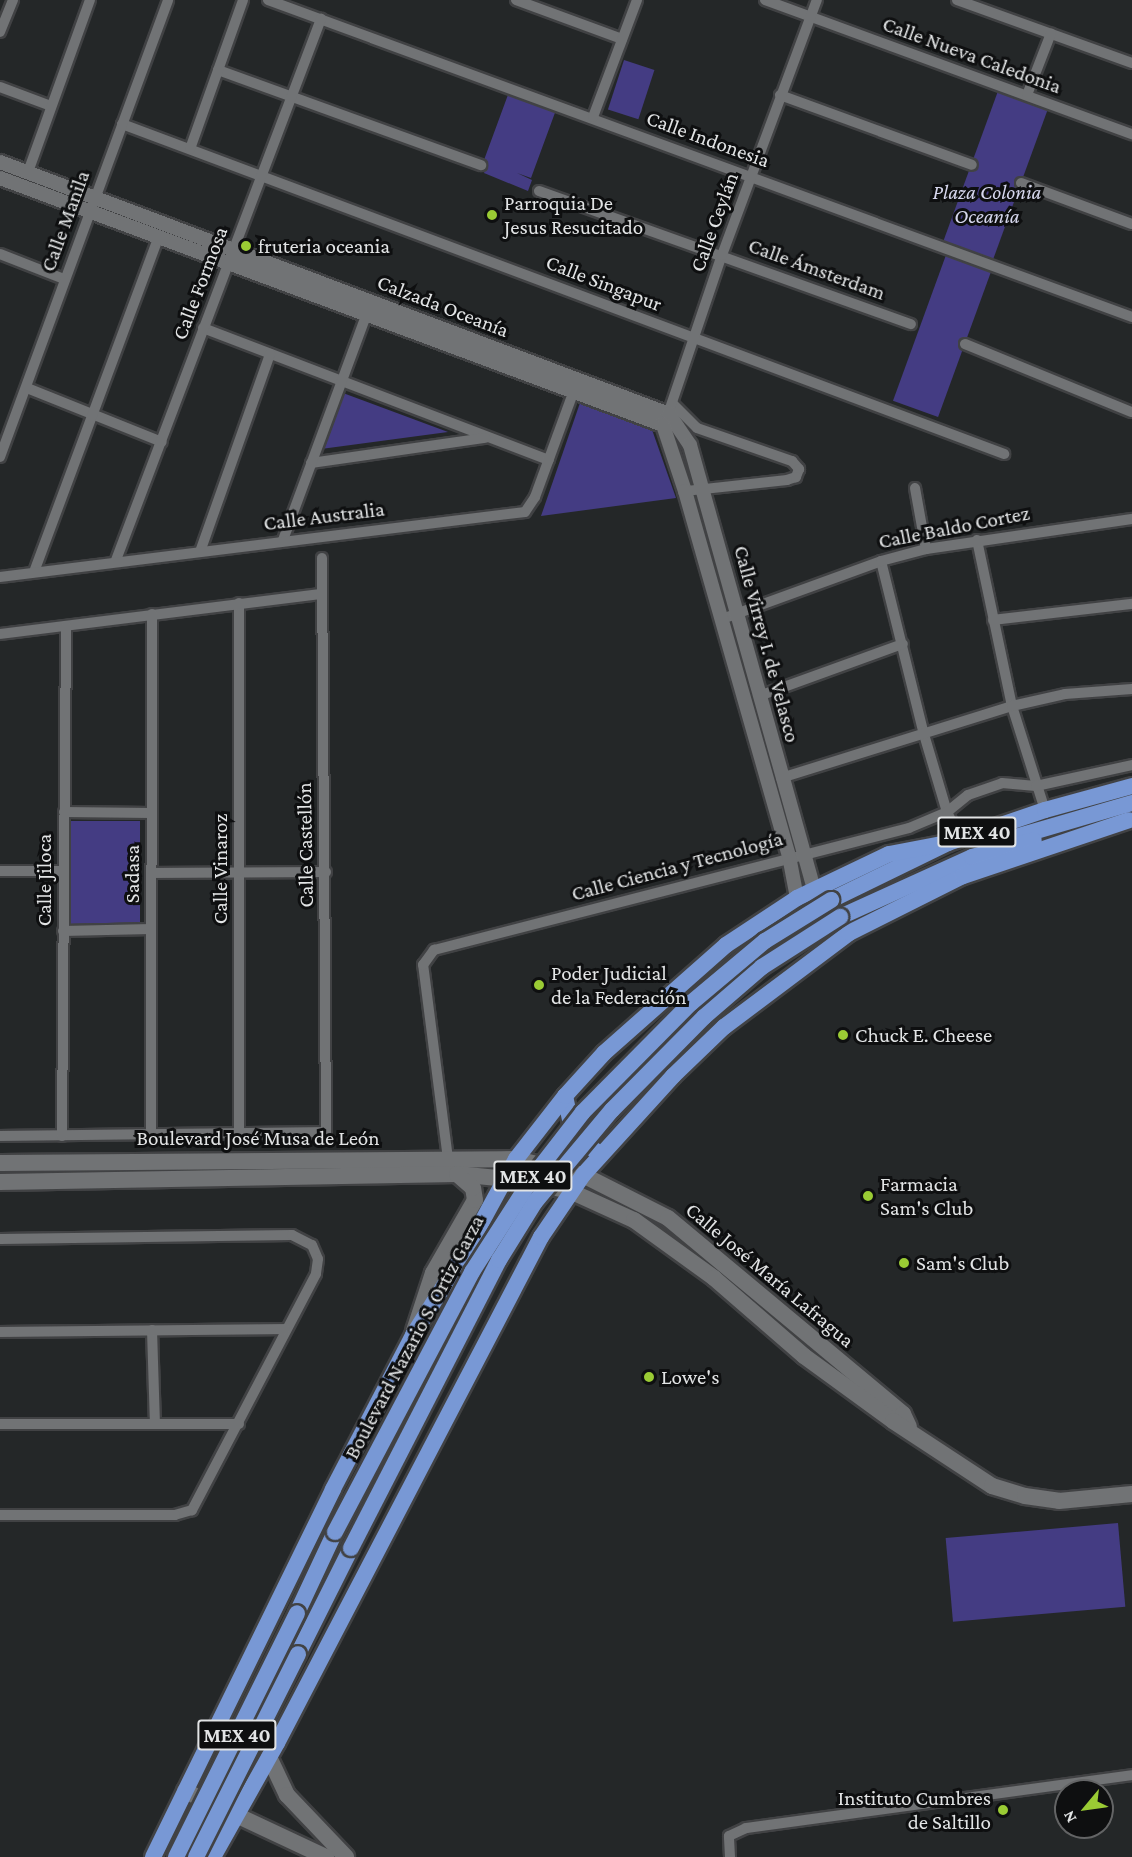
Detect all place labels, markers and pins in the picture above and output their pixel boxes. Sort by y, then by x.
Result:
place label: Parroquia De Jesus Resucitado [504,190,643,240]
marker: Parroquia De Jesus Resucitado [485,208,499,222]
place label: fruteria oceania [258,233,390,259]
marker: fruteria oceania [239,239,253,253]
place label: Poder Judicial de la Federación [551,960,686,1010]
marker: Poder Judicial de la Federación [532,978,546,992]
place label: Chuck E. Cheese [855,1022,992,1048]
marker: Chuck E. Cheese [836,1028,850,1042]
place label: Farmacia Sam's Club [880,1171,973,1221]
marker: Farmacia Sam's Club [861,1189,875,1203]
place label: Sam's Club [916,1250,1009,1276]
marker: Sam's Club [897,1256,911,1270]
place label: Lowe's [661,1364,719,1390]
marker: Lowe's [642,1370,656,1384]
place label: Instituto Cumbres de Saltillo [838,1785,991,1835]
marker: Instituto Cumbres de Saltillo [996,1803,1010,1817]

